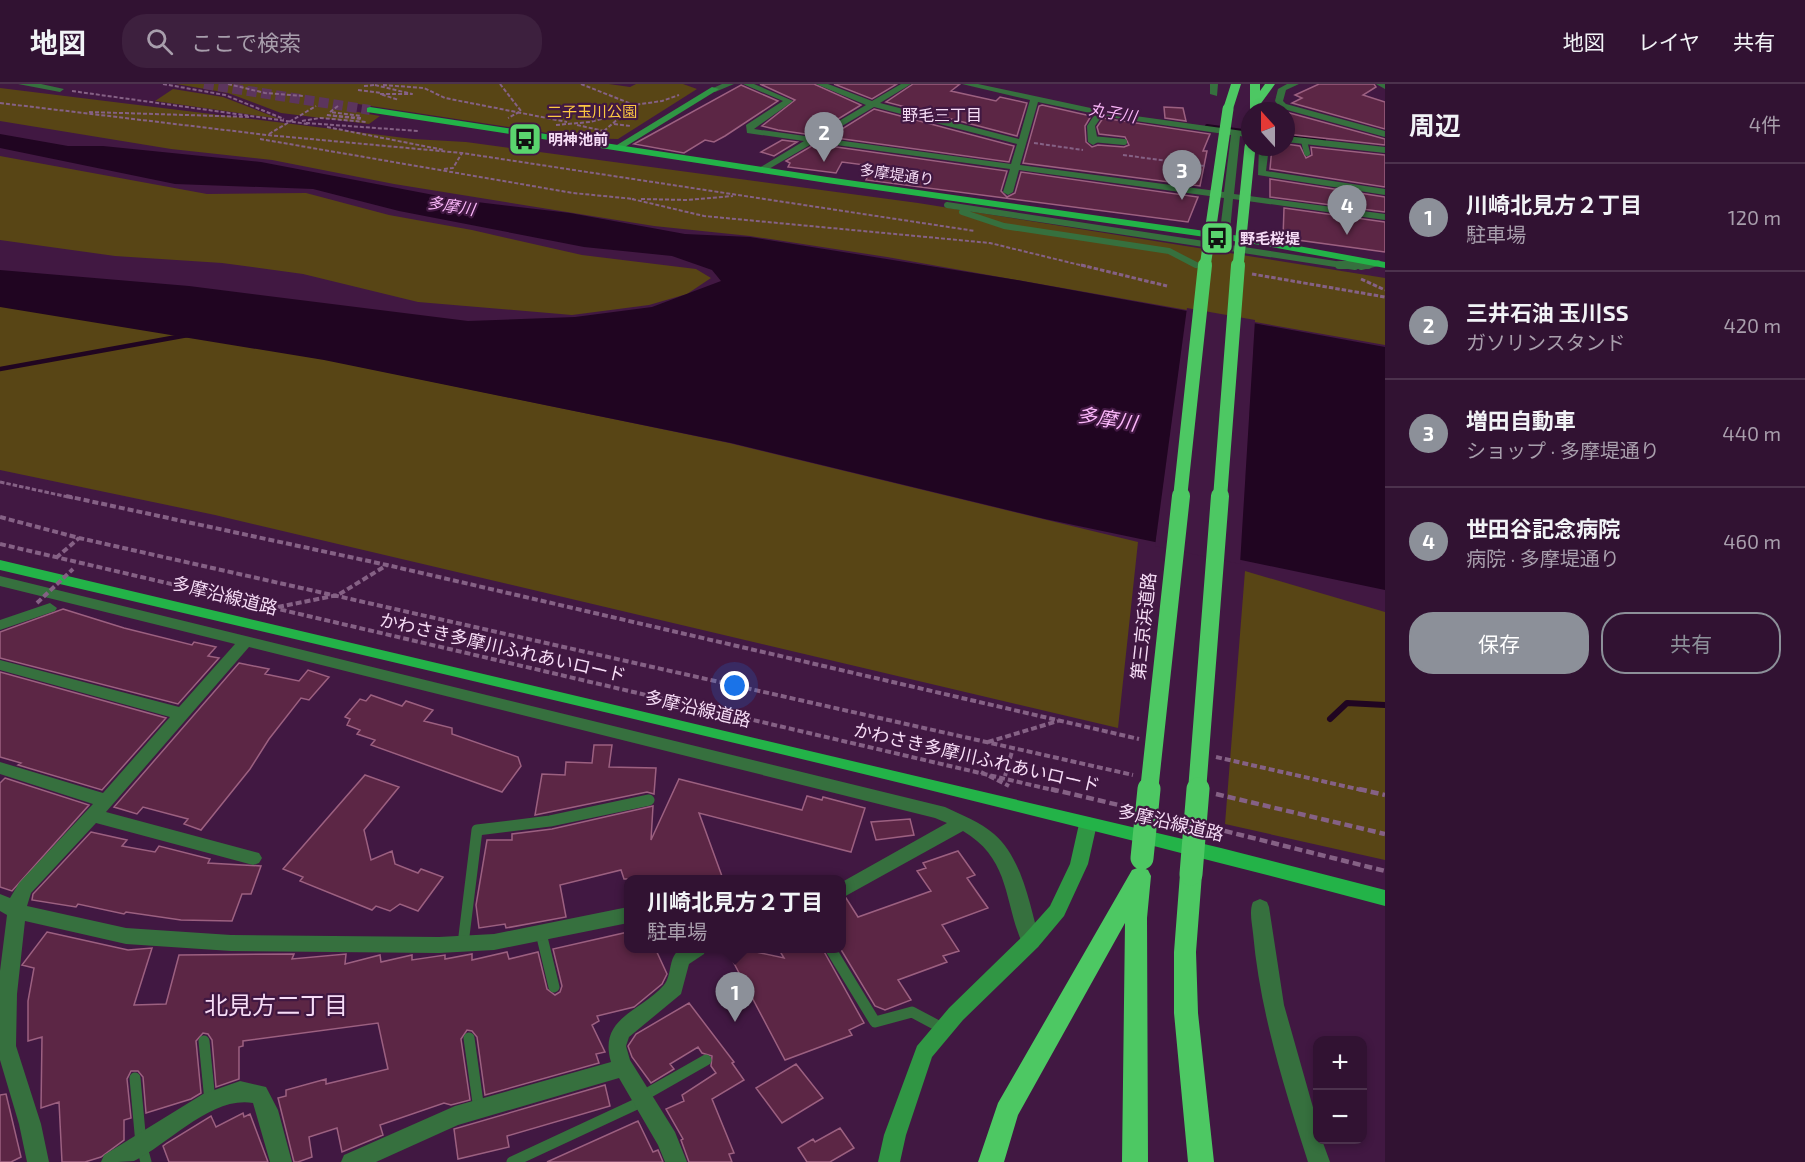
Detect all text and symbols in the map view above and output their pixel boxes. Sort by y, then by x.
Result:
search box [122,14,542,68]
text: 地図 [30,25,86,59]
icon: search [143,25,176,58]
text: ここで検索 [191,29,301,55]
text: 地図 [1563,29,1605,54]
text: レイヤ [1638,29,1700,54]
text: 共有 [1733,29,1775,54]
water label: 丸子川 [1088,98,1140,126]
park label: 二子玉川公園 [547,102,637,120]
north arrow [1241,102,1295,156]
district label: 野毛三丁目 [902,105,982,124]
text: 周辺 [1409,109,1461,140]
pin: 2 [804,112,844,162]
text: 4件 [1749,112,1781,136]
bus stop icon: 明神池前 [507,121,543,157]
place label: 明神池前 [548,130,608,148]
pin: 3 [1162,150,1202,200]
street label: 多摩堤通り [859,160,935,188]
pin: 4 [1328,186,1366,235]
text: 川崎北見方２丁目 [1466,191,1642,217]
water label: 多摩川 [426,192,478,218]
text: 1 [1424,205,1433,229]
text: 120 m [1728,205,1781,229]
bus stop icon: 野毛桜堤 [1199,220,1235,256]
text: 駐車場 [1466,222,1526,246]
place label: 野毛桜堤 [1240,229,1300,247]
text: 三井石油 玉川SS [1466,299,1629,325]
text: 2 [1423,313,1434,337]
text: 420 m [1723,313,1781,337]
text: ガソリンスタンド [1466,330,1626,354]
water label: 多摩川 [1075,401,1140,435]
text: 増田自動車 [1466,407,1576,433]
text: 3 [1423,421,1434,445]
text: 440 m [1722,421,1781,445]
text: ショップ · 多摩堤通り [1466,438,1660,462]
text: 世田谷記念病院 [1466,515,1620,541]
text: 4 [1422,529,1435,553]
text: 460 m [1723,529,1781,553]
text: 病院 · 多摩堤通り [1466,546,1620,570]
street label: 多摩沿線道路 [170,571,280,619]
street label: 第三京浜道路 [1126,571,1160,681]
street label: かわさき多摩川ふれあいロード [378,608,628,686]
button: 保存 [1409,612,1589,674]
button: 共有 [1601,612,1781,674]
your location [720,671,749,700]
street label: 多摩沿線道路 [643,685,753,731]
street label: かわさき多摩川ふれあいロード [852,718,1102,796]
street label: 多摩沿線道路 [1116,799,1226,845]
popup [624,875,846,953]
text: 川崎北見方２丁目 [647,888,823,914]
text: 駐車場 [647,919,707,943]
pin: 1 [716,972,754,1022]
district label: 北見方二丁目 [204,990,348,1019]
map controls [1313,1036,1367,1144]
button: + [1313,1036,1367,1090]
button: − [1313,1090,1367,1144]

